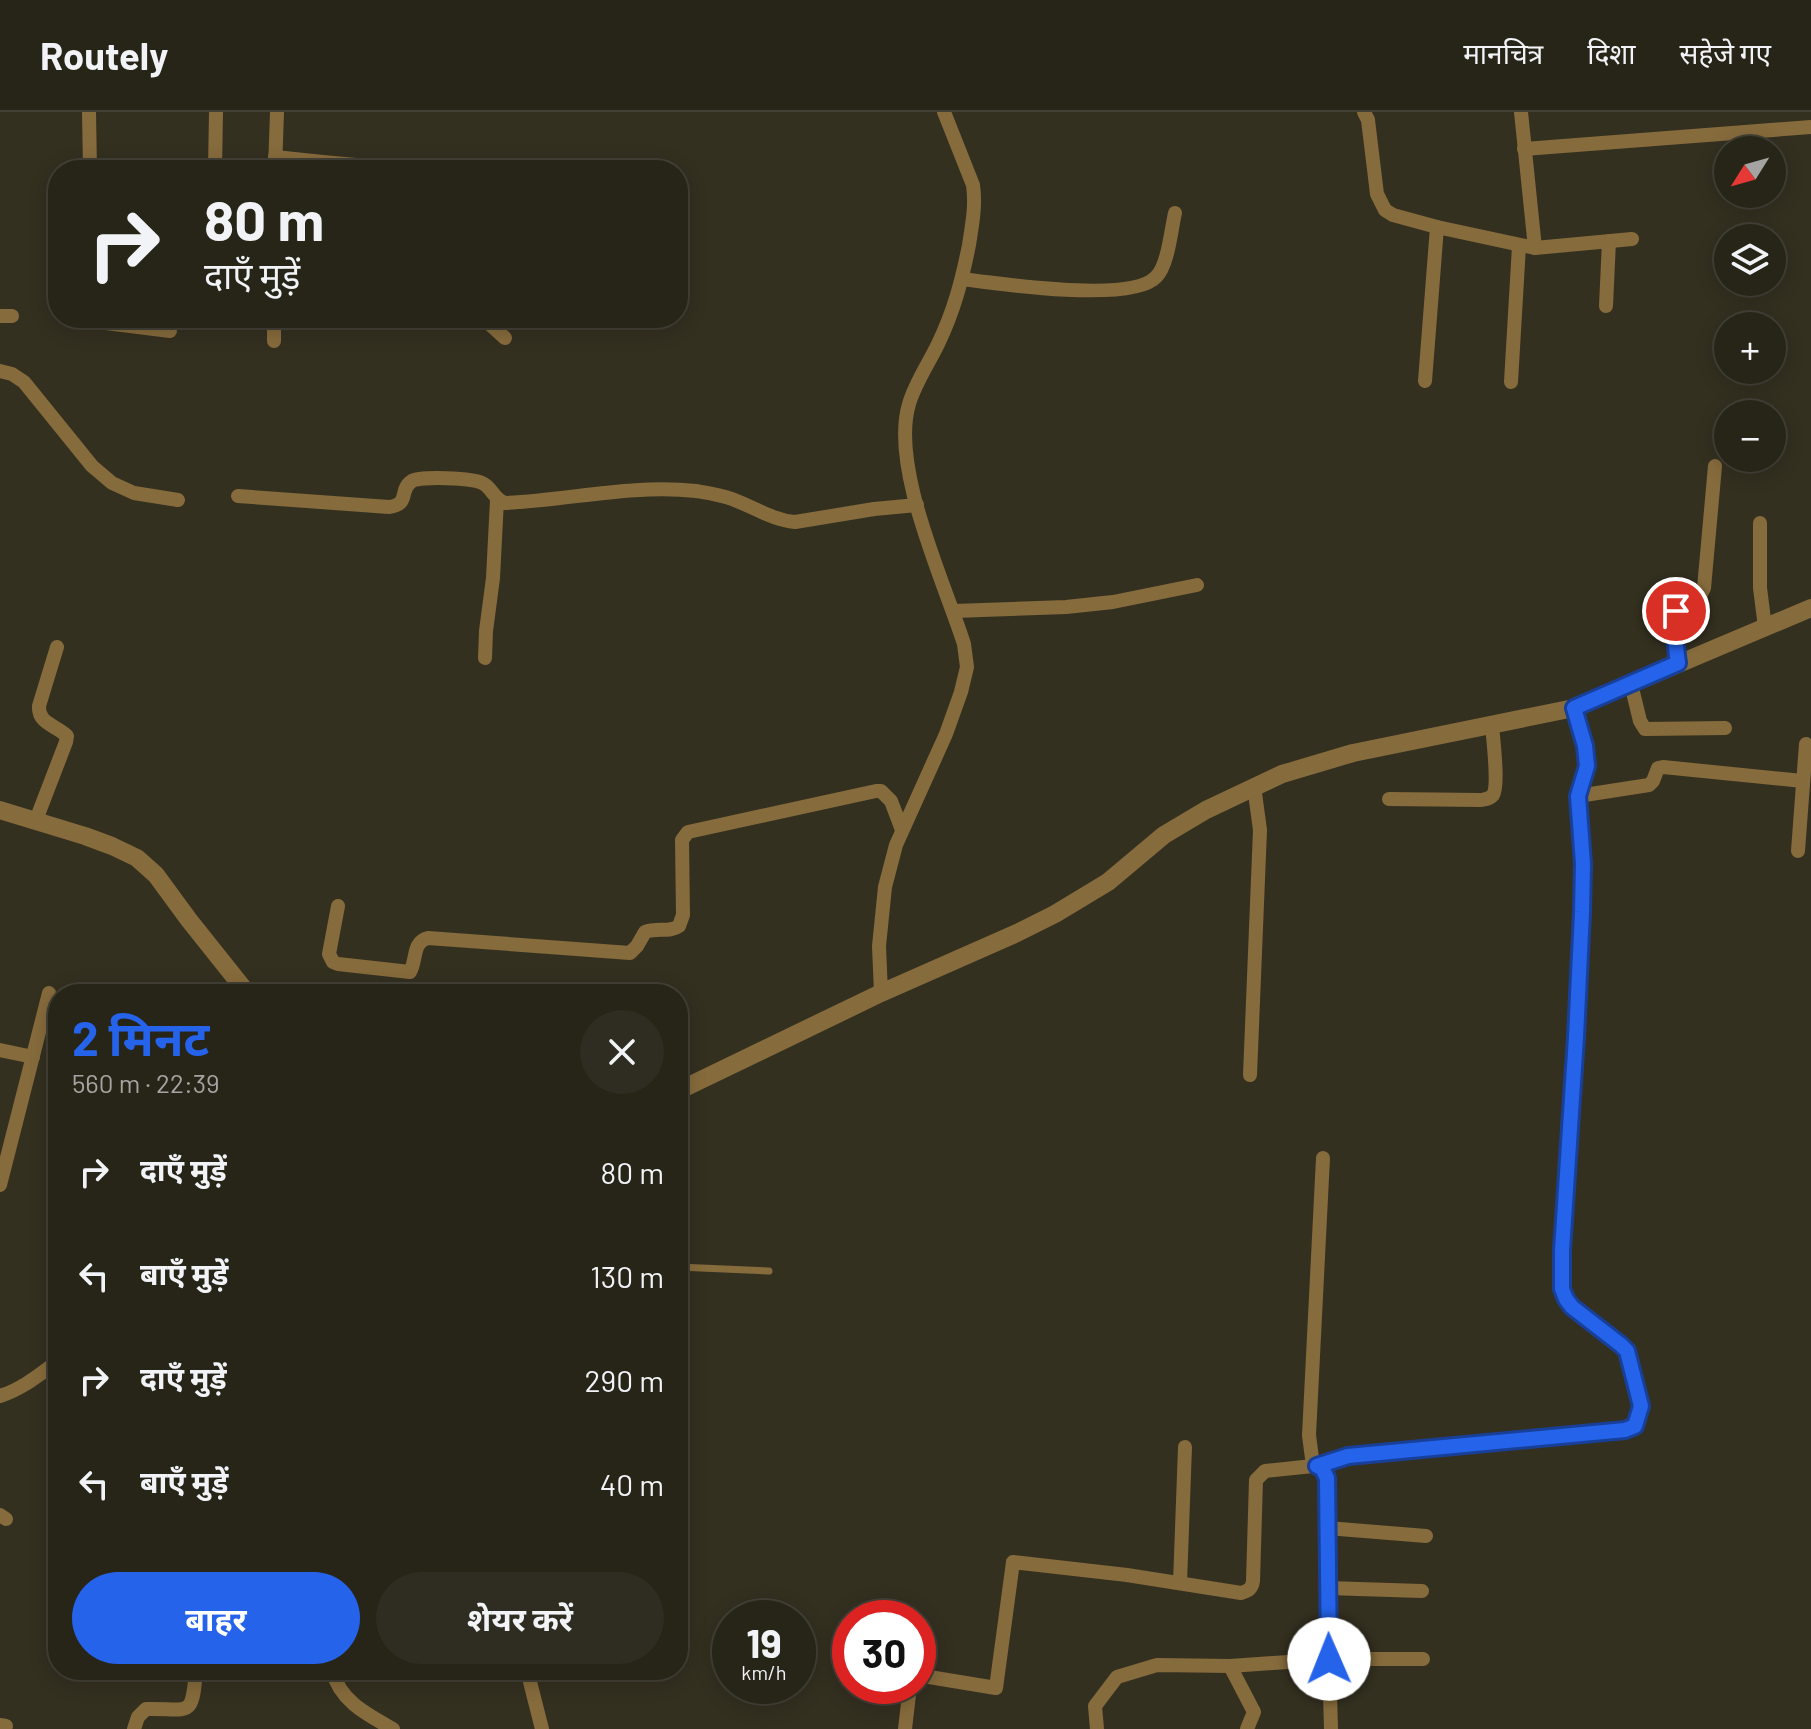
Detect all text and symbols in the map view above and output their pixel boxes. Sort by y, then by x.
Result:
text: Routely [40,32,168,78]
text: मानचित्र [1463,36,1543,70]
text: दिशा [1587,36,1636,70]
text: सहेजे गए [1680,36,1771,70]
north arrow [1714,136,1786,208]
map controls [1714,136,1786,472]
text: 80 m [204,185,324,252]
icon: right [72,192,176,296]
button: layers [1714,224,1786,296]
text: दाएँ मुड़ें [204,253,300,296]
button: + [1714,312,1786,384]
button: − [1714,400,1786,472]
pin [1642,577,1710,645]
icon: arrive [1654,589,1698,633]
text: 2 मिनट [72,1008,209,1066]
button: close [580,1010,664,1094]
text: 560 m · 22:39 [72,1067,220,1098]
icon: right [72,1150,116,1194]
text: दाएँ मुड़ें [140,1151,227,1187]
text: 80 m [601,1154,664,1190]
icon: left [72,1254,116,1298]
text: बाएँ मुड़ें [140,1255,228,1291]
text: 130 m [590,1258,664,1294]
icon: right [72,1358,116,1402]
text: दाएँ मुड़ें [140,1359,227,1395]
text: 290 m [585,1362,664,1398]
icon: left [72,1462,116,1506]
text: बाएँ मुड़ें [140,1463,228,1499]
text: 40 m [600,1466,664,1502]
button: बाहर [72,1572,360,1664]
button: शेयर करें [376,1572,664,1664]
speed limit sign: 30 [832,1600,936,1704]
position arrow [1287,1617,1371,1701]
text: 19 [746,1618,782,1666]
text: km/h [741,1660,787,1684]

